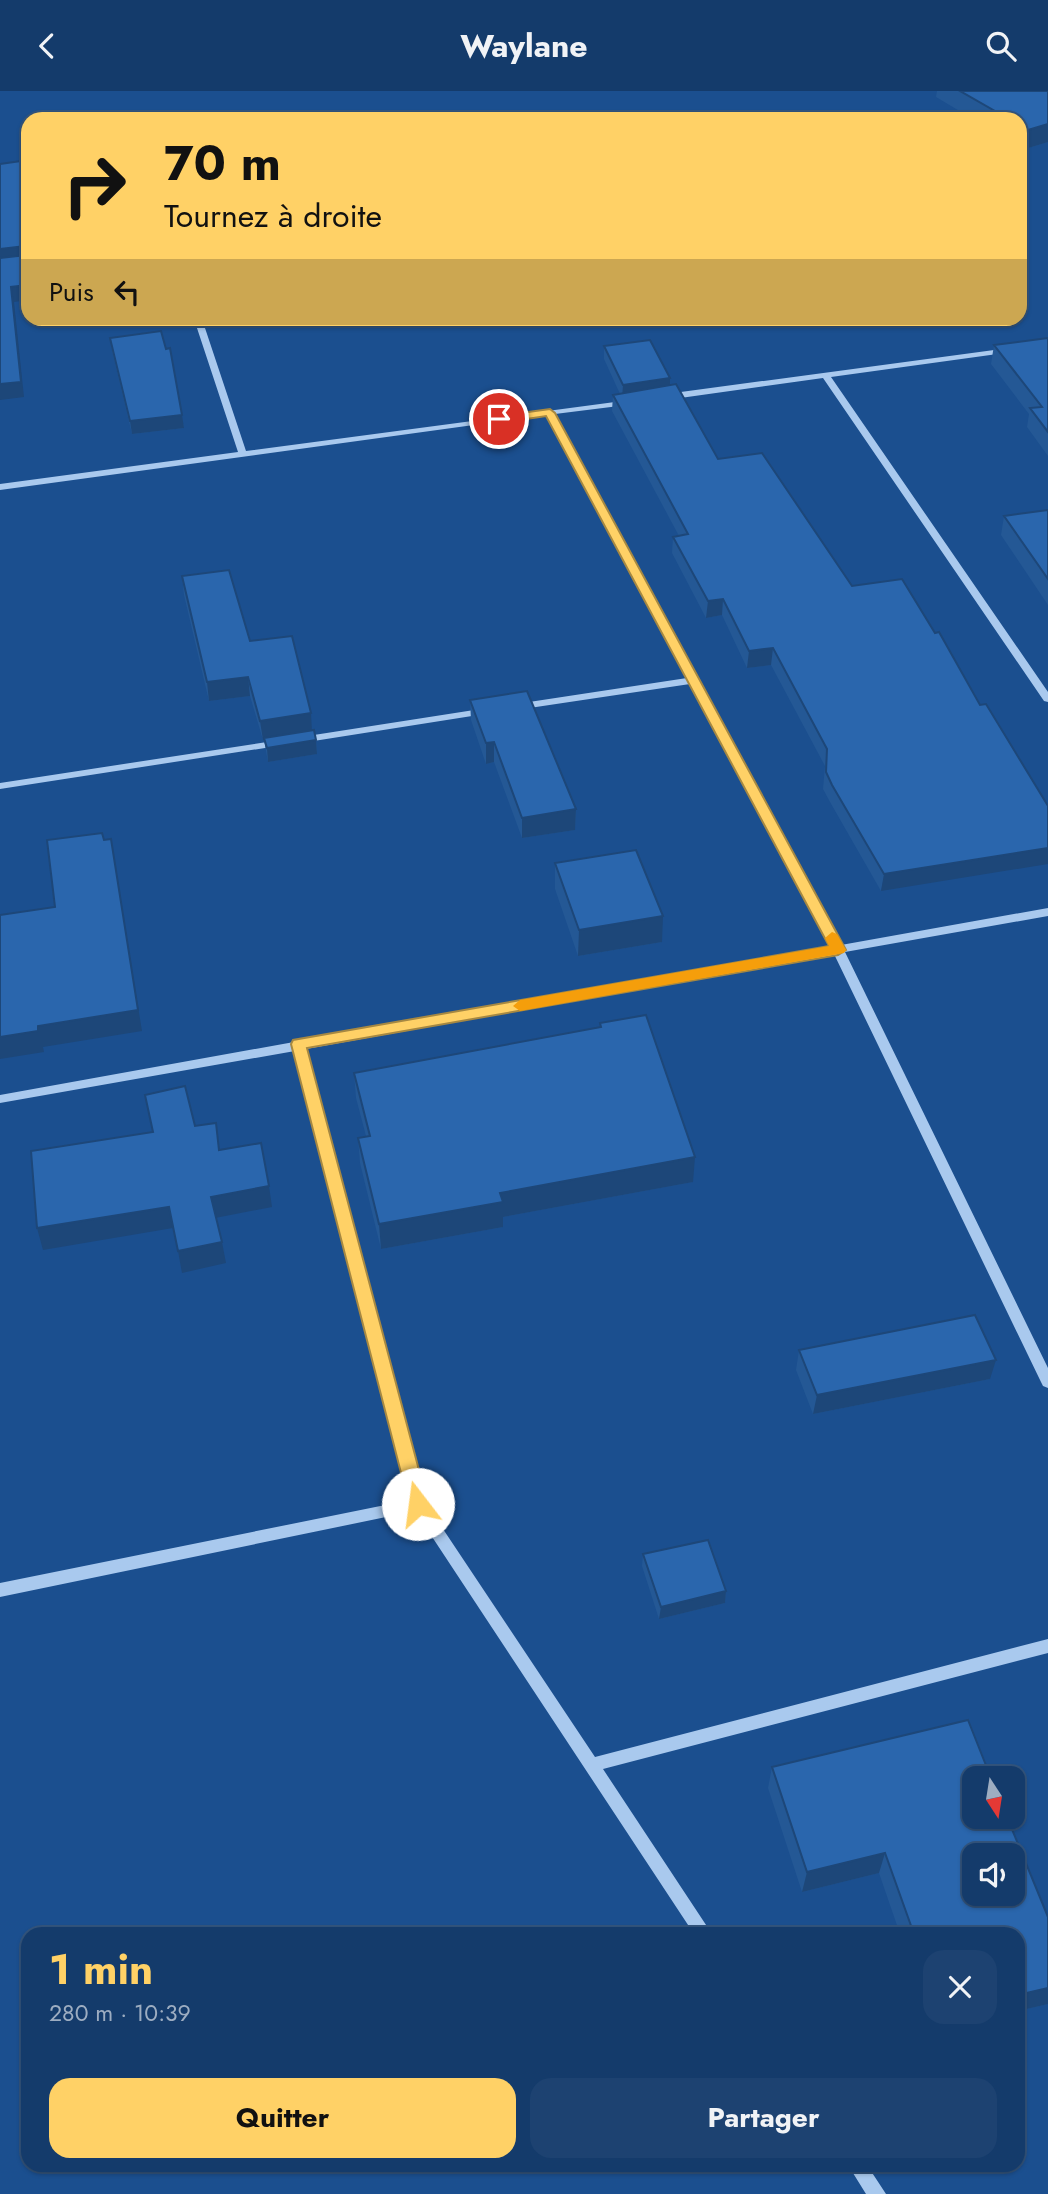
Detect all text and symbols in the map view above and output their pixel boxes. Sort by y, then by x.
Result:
text: Waylane [460,23,588,69]
icon: back [28,27,66,65]
icon: search [982,27,1020,65]
text: 70 m [164,128,281,198]
icon: right [49,140,140,231]
text: Tournez à droite [164,193,382,239]
text: Puis [49,273,94,311]
icon: left [108,273,146,311]
pin [469,389,529,449]
icon: arrive [480,400,518,438]
position arrow [381,1467,455,1541]
north arrow [962,1766,1026,1829]
map controls [962,1766,1025,1906]
button: sound [962,1843,1025,1906]
text: 1 min [49,1939,153,2000]
button: close [923,1950,997,2024]
text: 280 m · 10:39 [49,1996,191,2030]
button: Quitter [49,2078,516,2158]
button: Partager [530,2078,997,2158]

